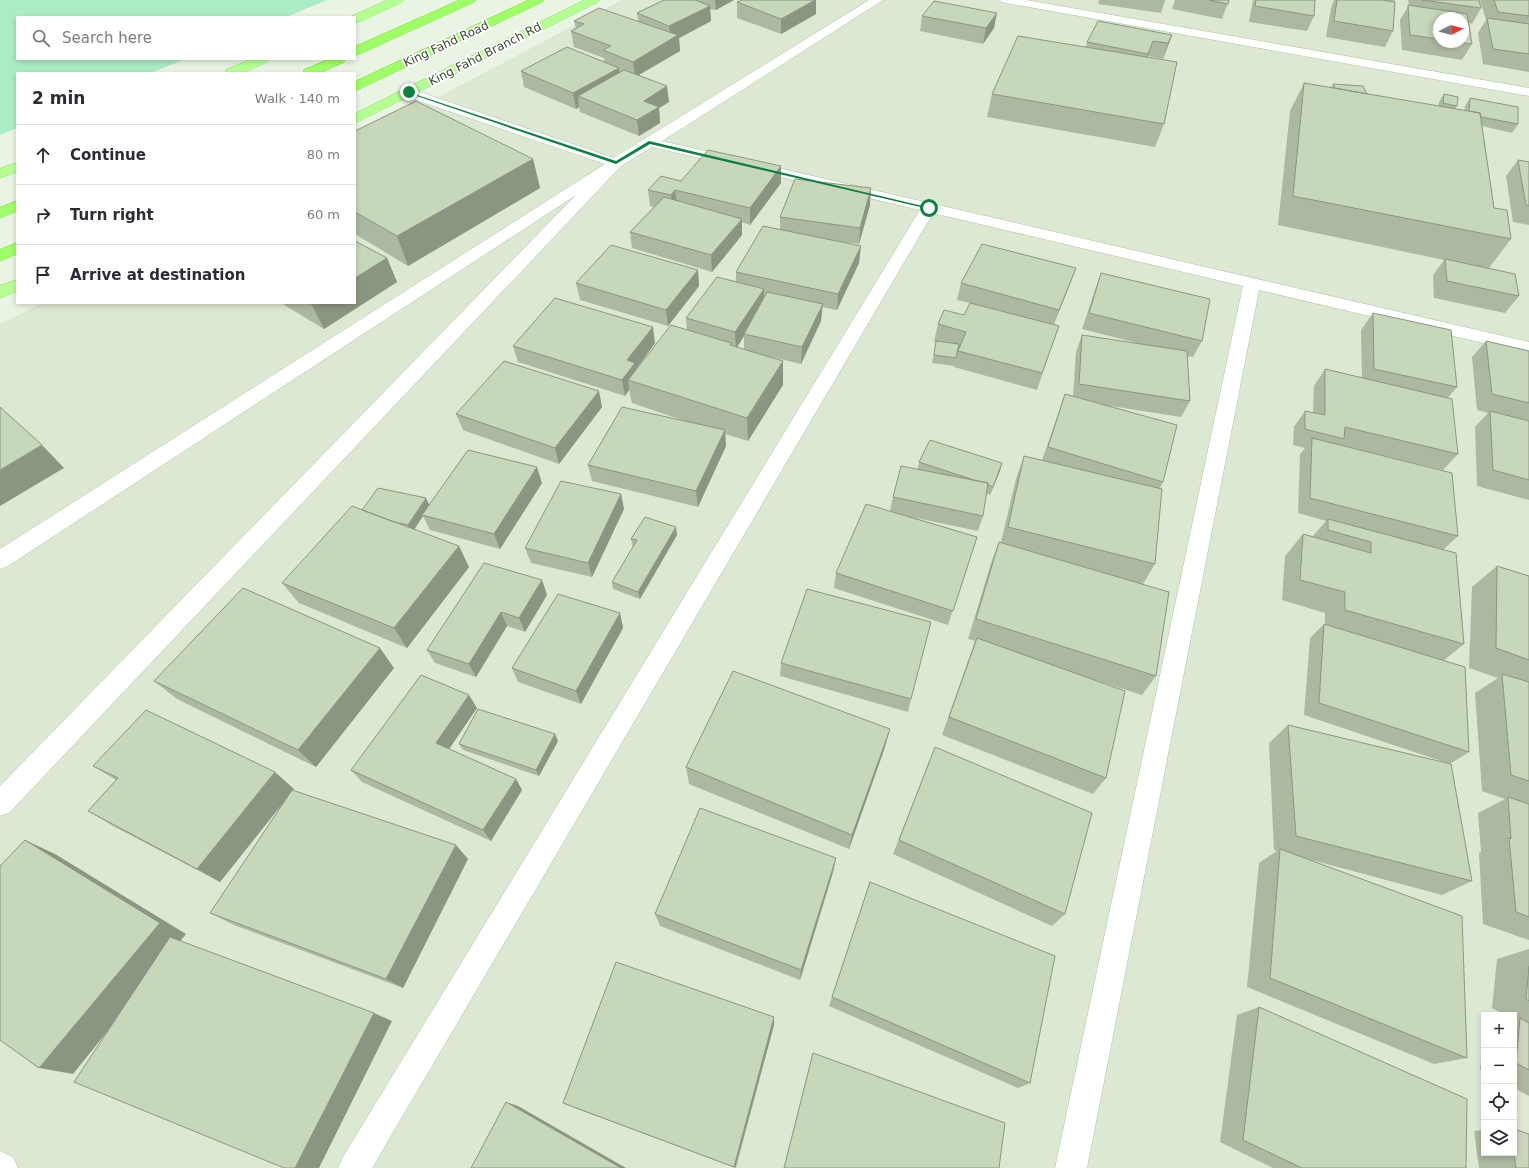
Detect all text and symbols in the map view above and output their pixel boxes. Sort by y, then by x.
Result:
north arrow [1433,12,1469,48]
search box [16,16,356,60]
street label: King Fahd Road [401,18,491,70]
street label: King Fahd Branch Rd [426,19,544,89]
icon: search [30,27,52,49]
text: Search here [62,29,152,47]
route end [400,83,418,101]
text: 2 min [32,88,85,108]
text: Walk · 140 m [255,91,340,106]
icon: ahead [32,144,54,166]
text: Continue [70,146,146,164]
text: 80 m [307,147,340,162]
route start [920,199,938,217]
icon: right [32,204,54,226]
text: Turn right [70,206,154,224]
text: 60 m [307,207,340,222]
icon: arrive [32,264,54,286]
text: Arrive at destination [70,266,245,284]
map controls [1481,1012,1517,1156]
button: + [1481,1012,1517,1048]
button: − [1481,1048,1517,1084]
button: locate [1481,1084,1517,1120]
button: layers [1481,1120,1517,1156]

